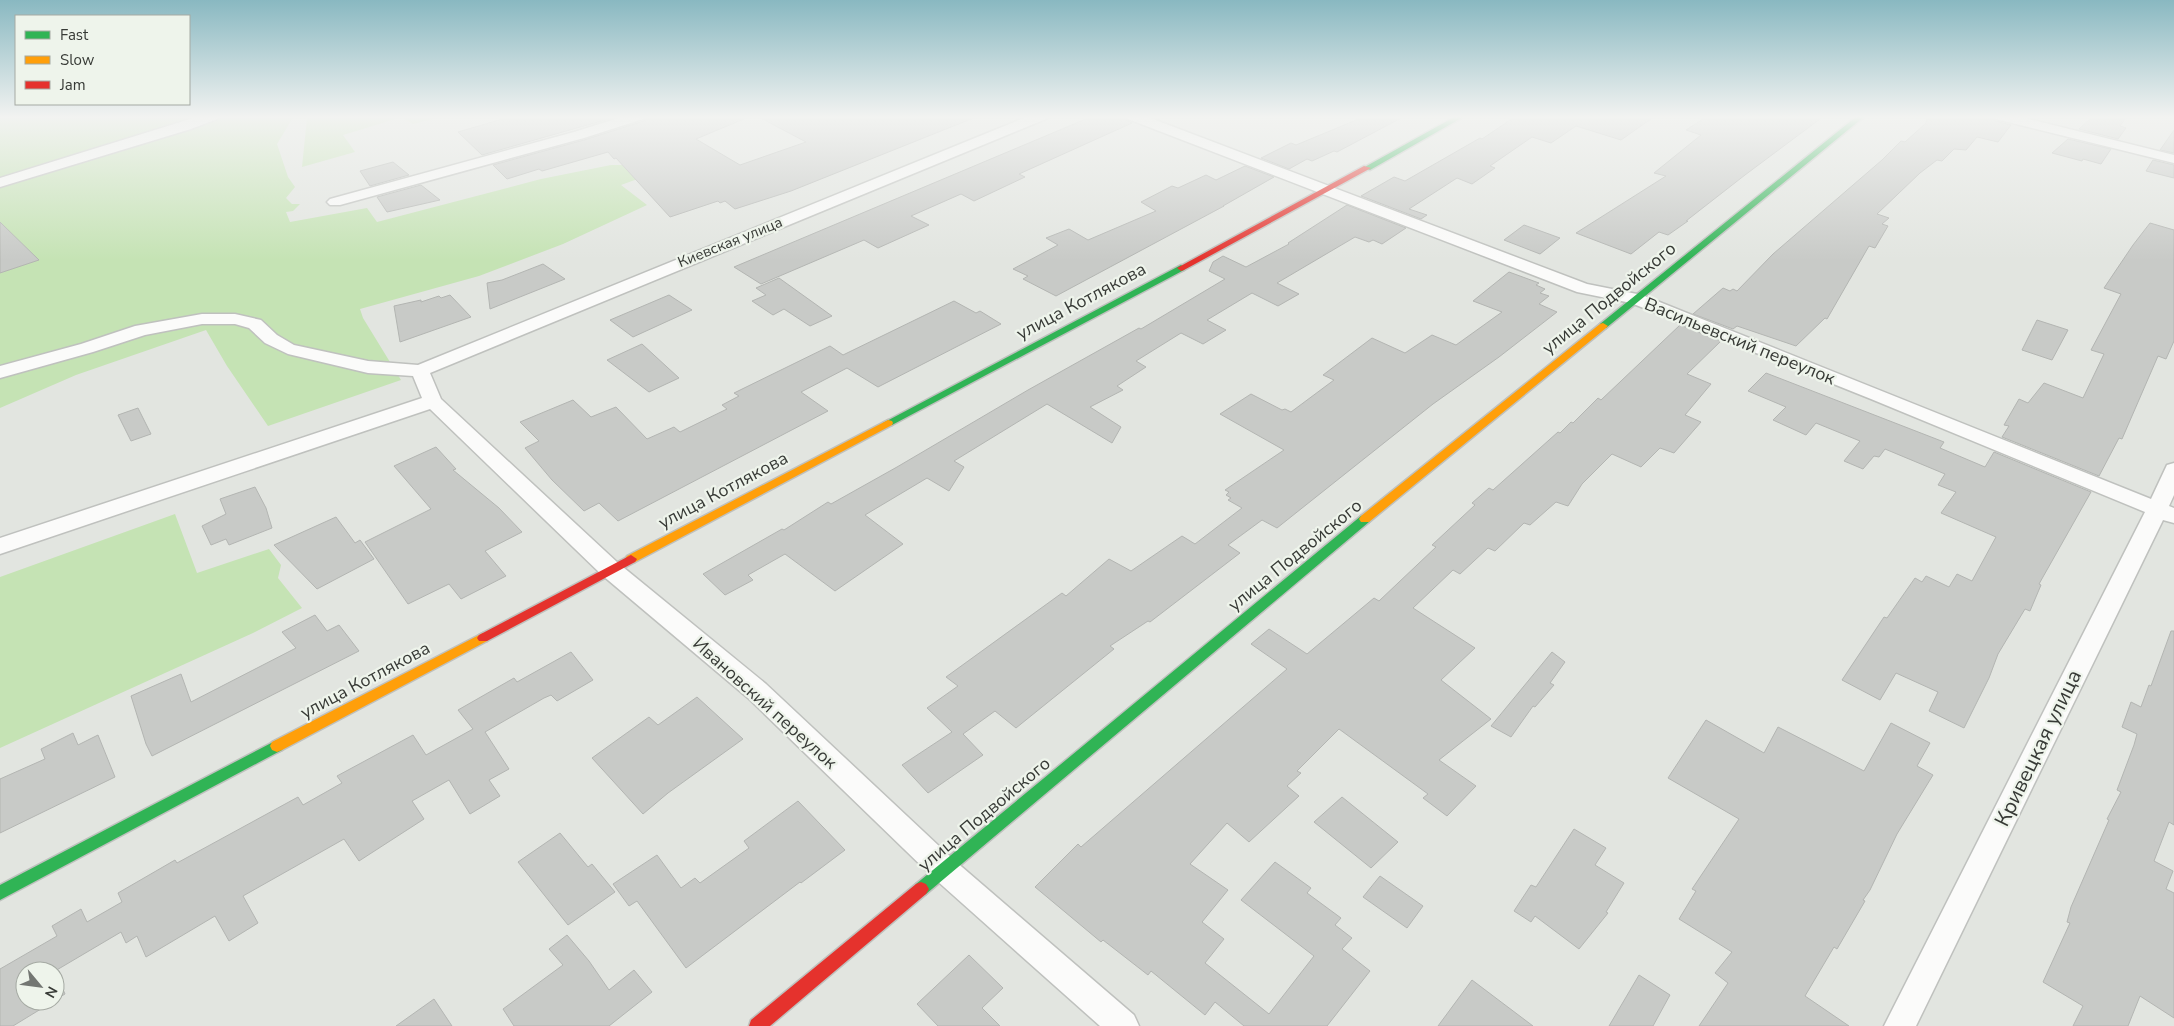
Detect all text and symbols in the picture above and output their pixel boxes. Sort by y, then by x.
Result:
legend [15,15,190,105]
text: Fast [60,25,89,45]
text: Slow [60,50,95,70]
text: Jam [59,75,86,95]
street label: Киевская улица [675,212,785,272]
street label: улица Подвойского [1537,236,1681,360]
street label: улица Котлякова [1012,257,1150,345]
street label: Васильевский переулок [1641,292,1839,390]
street label: улица Котлякова [654,446,792,534]
street label: улица Подвойского [1223,493,1367,617]
street label: Ивановский переулок [688,632,843,775]
street label: улица Котлякова [296,636,434,724]
street label: Кривецкая улица [1988,665,2088,831]
street label: улица Подвойского [913,751,1055,877]
north arrow [15,961,65,1011]
text: N [40,983,62,1001]

